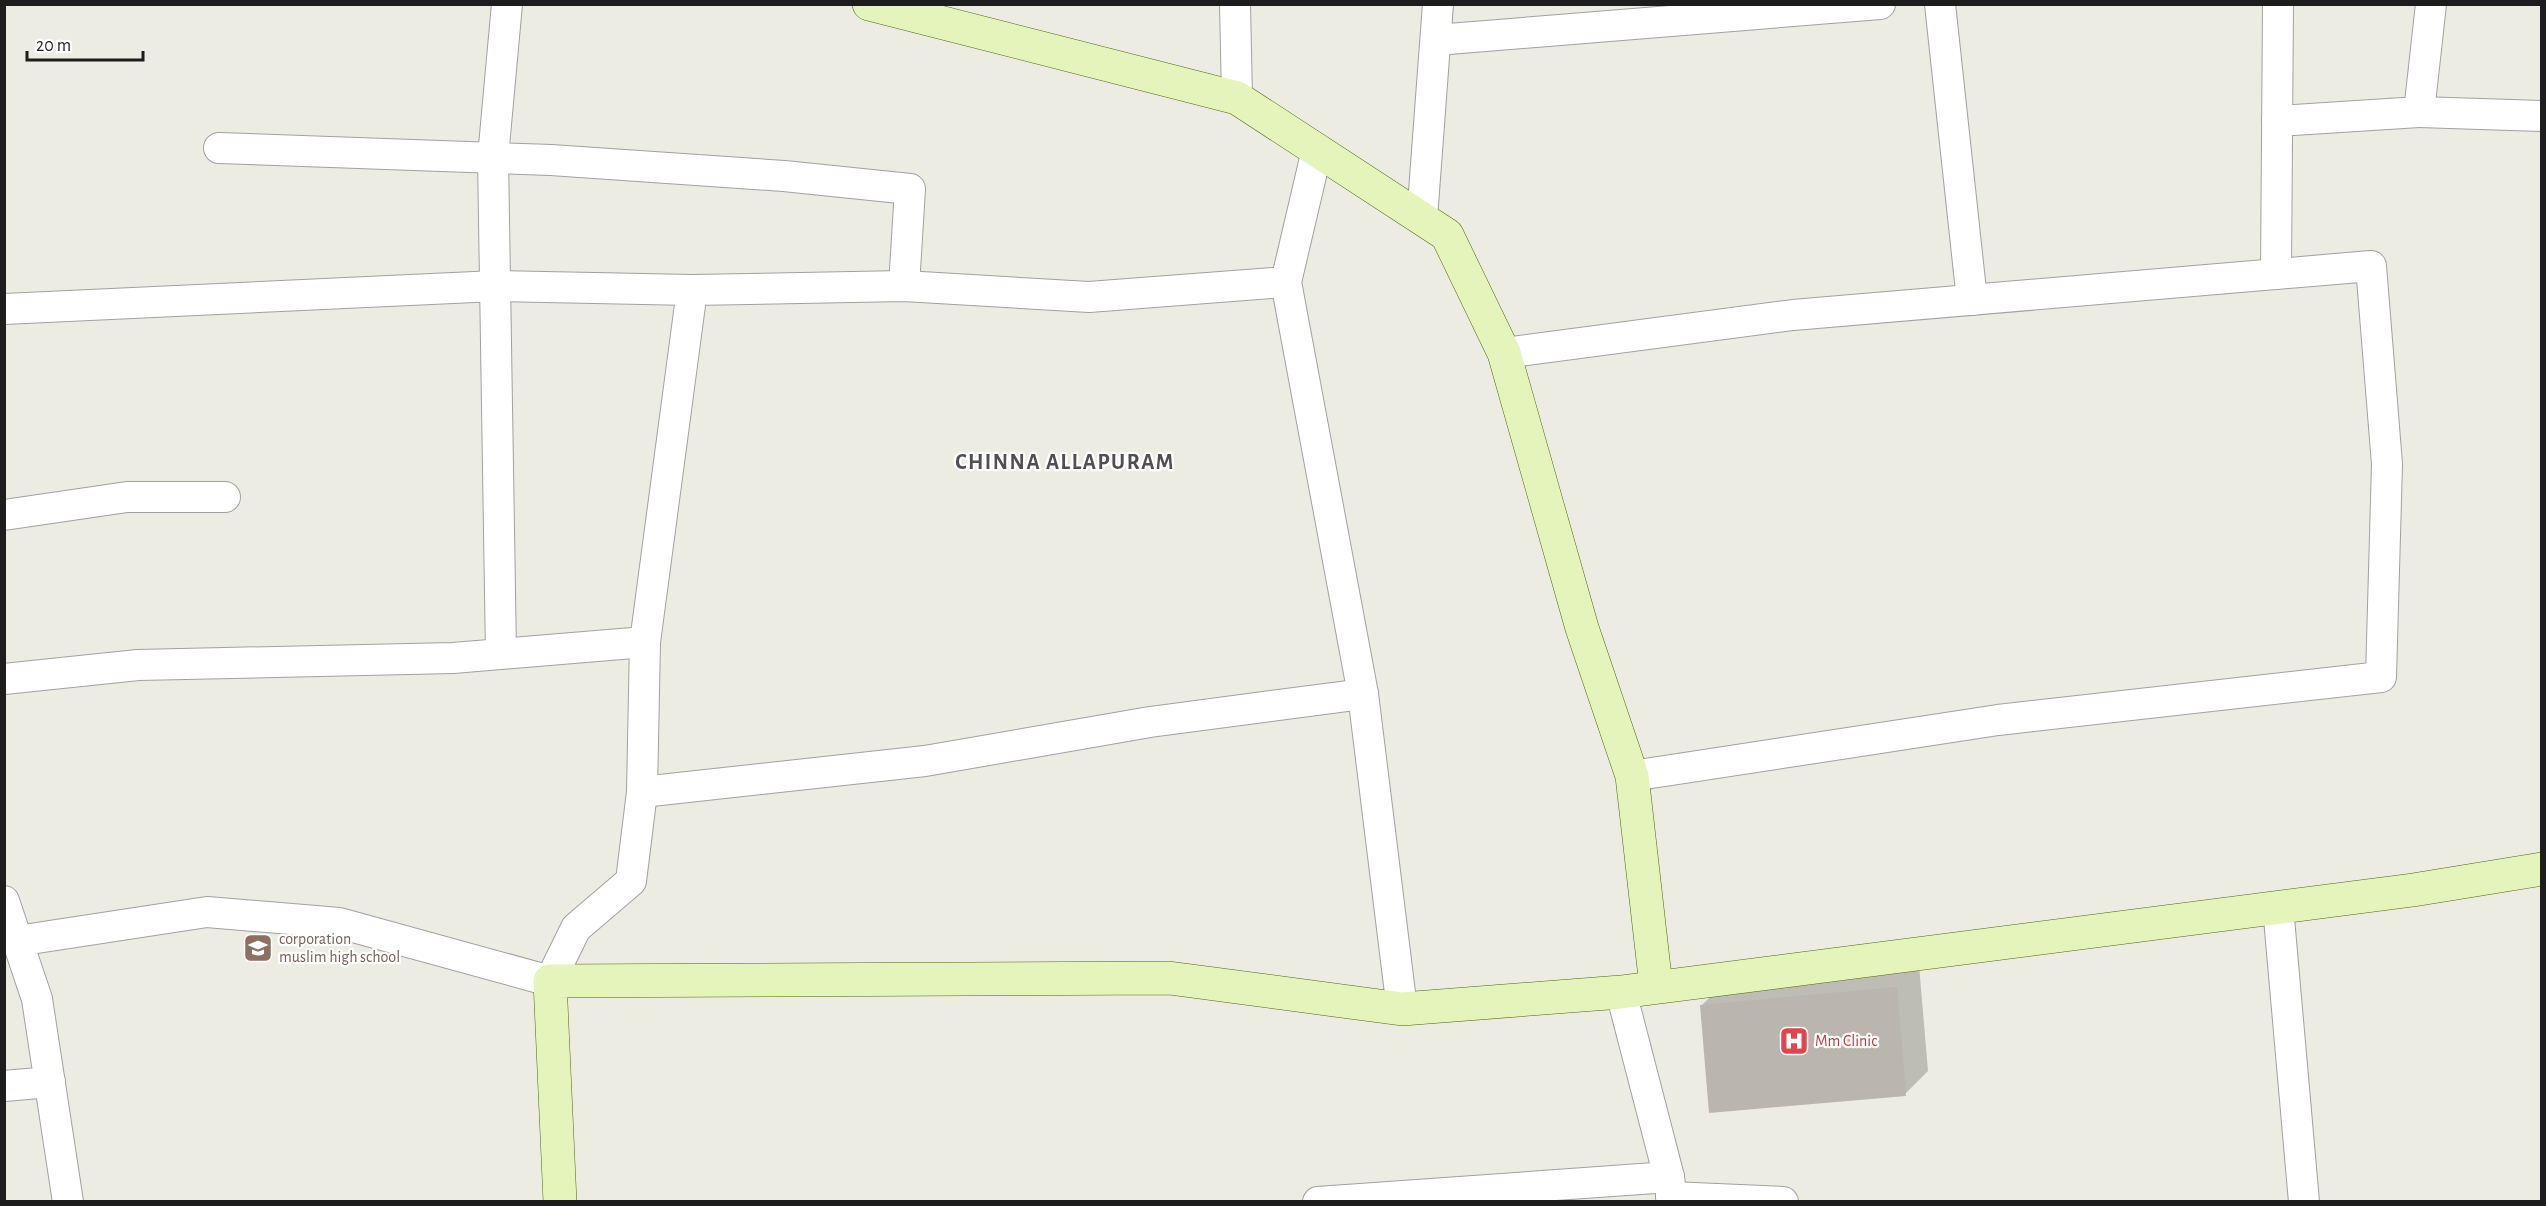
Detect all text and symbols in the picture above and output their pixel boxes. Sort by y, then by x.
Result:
scale bar [27,24,142,62]
text: 20 m [36,37,71,55]
district label: CHINNA ALLAPURAM [955,451,1175,473]
place label: corporation muslim high school [279,931,400,965]
school or university icon: corporation muslim high school [242,932,274,964]
hospital icon: Mm Clinic [1778,1025,1810,1057]
place label: Mm Clinic [1815,1033,1877,1049]

